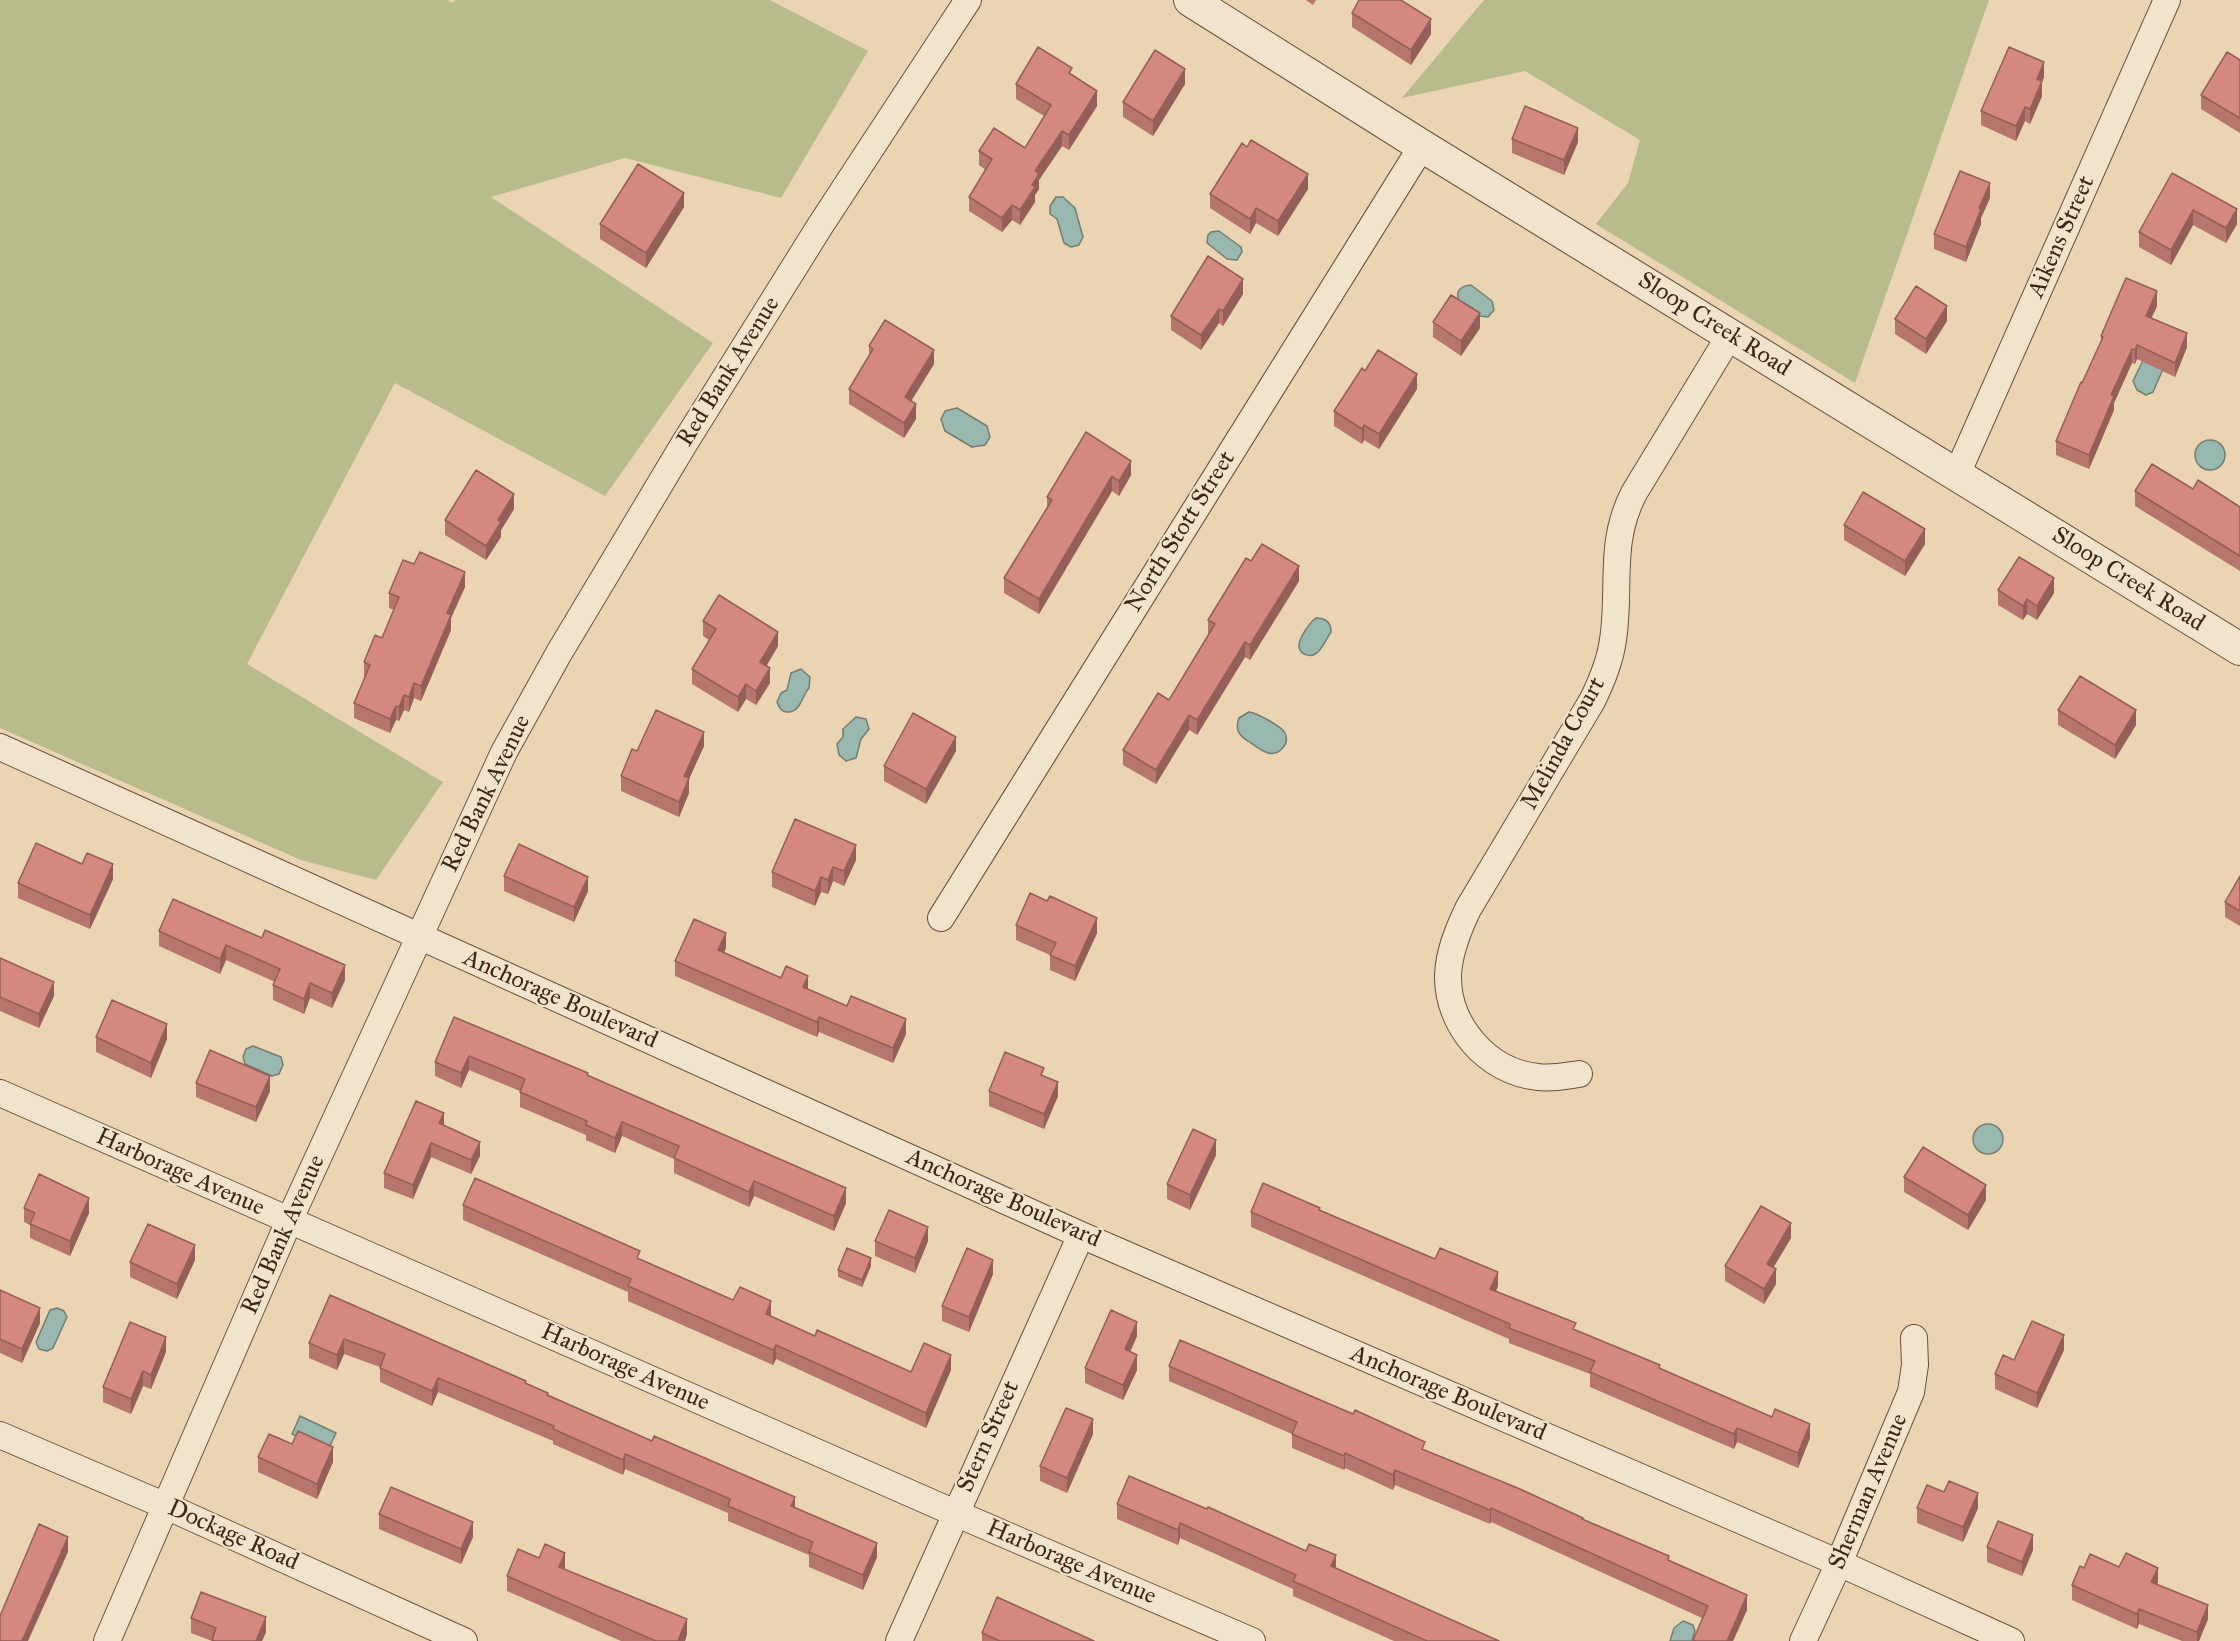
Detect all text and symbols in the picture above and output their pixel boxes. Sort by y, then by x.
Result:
street label: Aikens Street [2022,172,2102,302]
street label: Sloop Creek Road [1632,267,1796,383]
street label: Red Bank Avenue [671,292,787,452]
street label: North Stott Street [1120,446,1242,618]
street label: Sloop Creek Road [2046,522,2210,638]
street label: Melinda Court [1516,673,1612,815]
street label: Red Bank Avenue [437,711,537,877]
street label: Anchorage Boulevard [458,944,662,1056]
street label: Harborage Avenue [91,1123,269,1223]
street label: Anchorage Boulevard [901,1143,1105,1255]
street label: Red Bank Avenue [236,1151,332,1319]
street label: Harborage Avenue [536,1318,714,1418]
street label: Anchorage Boulevard [1346,1340,1550,1448]
street label: Stern Street [952,1377,1026,1497]
street label: Sherman Avenue [1823,1410,1915,1574]
street label: Dockage Road [163,1494,303,1578]
street label: Harborage Avenue [982,1514,1160,1612]

